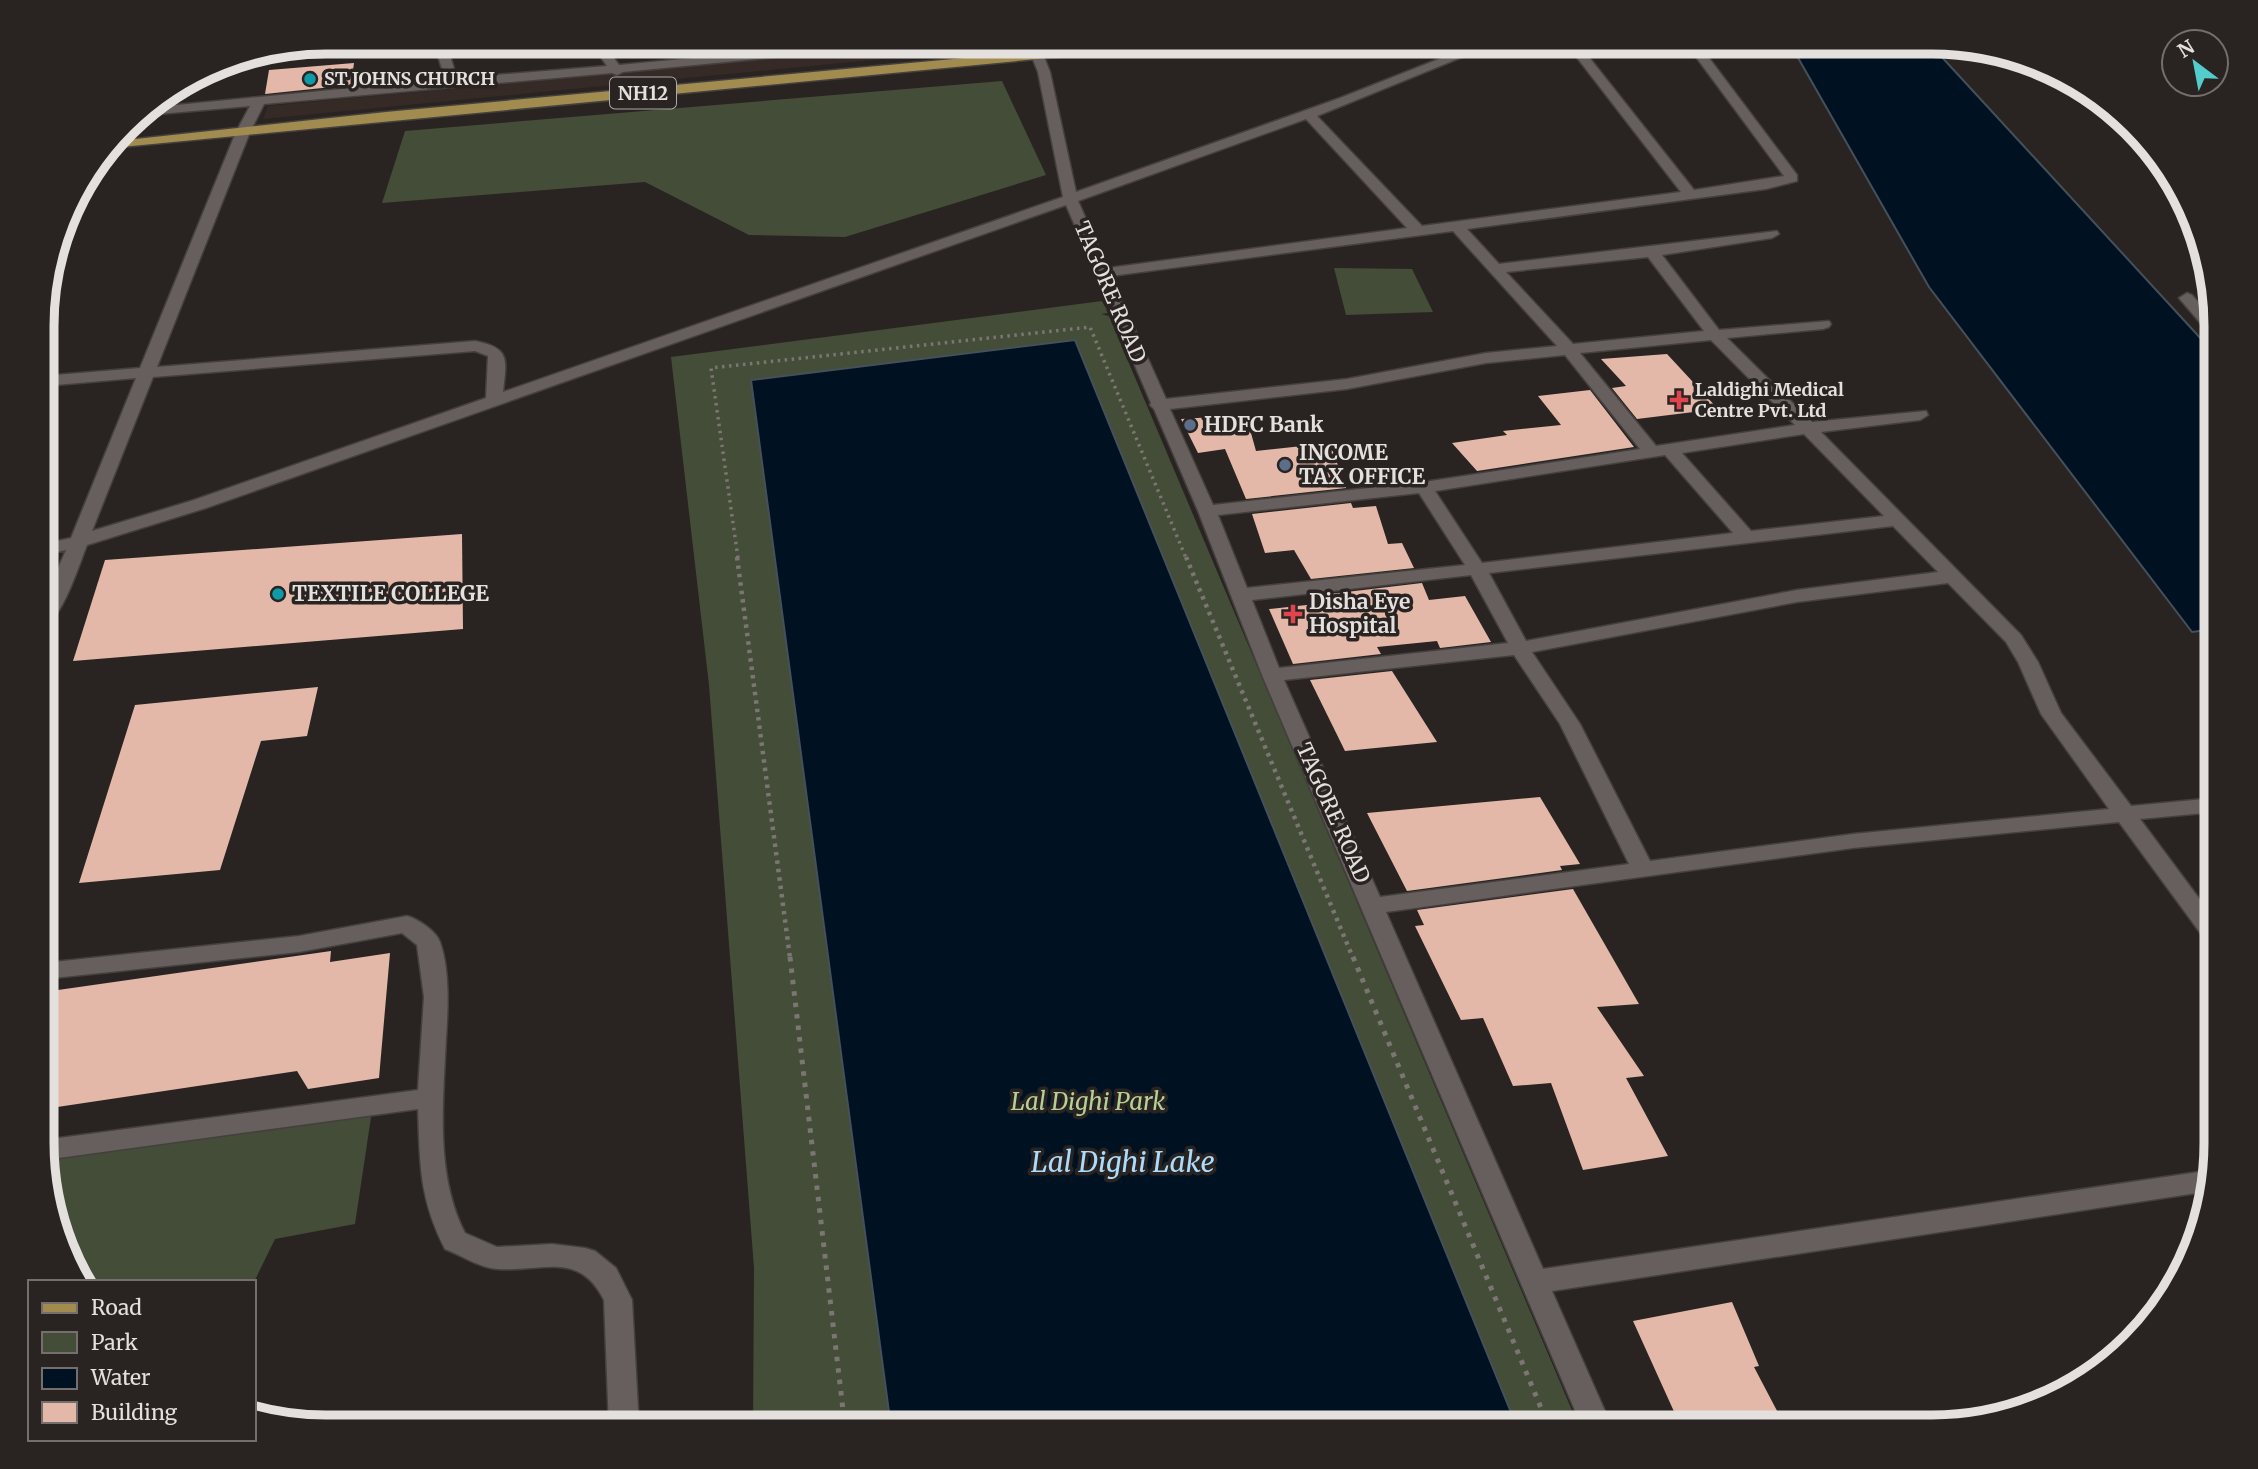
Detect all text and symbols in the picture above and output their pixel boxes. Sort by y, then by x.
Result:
north arrow [2160,28,2230,98]
text: N [2173,34,2199,63]
place label: ST JOHNS CHURCH [324,67,495,90]
marker: ST JOHNS CHURCH [302,71,318,87]
road number: NH12 [610,78,676,108]
street label: TAGORE ROAD [1069,217,1152,367]
place label: Laldighi Medical Centre Pvt. Ltd [1695,378,1844,422]
marker: Laldighi Medical Centre Pvt. Ltd [1669,390,1689,410]
place label: HDFC Bank [1204,411,1324,438]
marker: HDFC Bank [1182,417,1198,433]
place label: INCOME TAX OFFICE [1299,439,1426,490]
marker: INCOME TAX OFFICE [1277,457,1293,473]
place label: TEXTILE COLLEGE [292,580,489,607]
marker: TEXTILE COLLEGE [270,586,286,602]
place label: Disha Eye Hospital [1309,588,1410,639]
marker: Disha Eye Hospital [1283,604,1303,624]
street label: TAGORE ROAD [1290,738,1377,887]
park label: Lal Dighi Park [1011,1086,1165,1117]
water label: Lal Dighi Lake [1031,1144,1215,1180]
legend [28,1280,256,1441]
text: Road [91,1294,142,1321]
text: Park [91,1329,138,1356]
text: Water [90,1364,150,1391]
text: Building [91,1399,178,1426]

